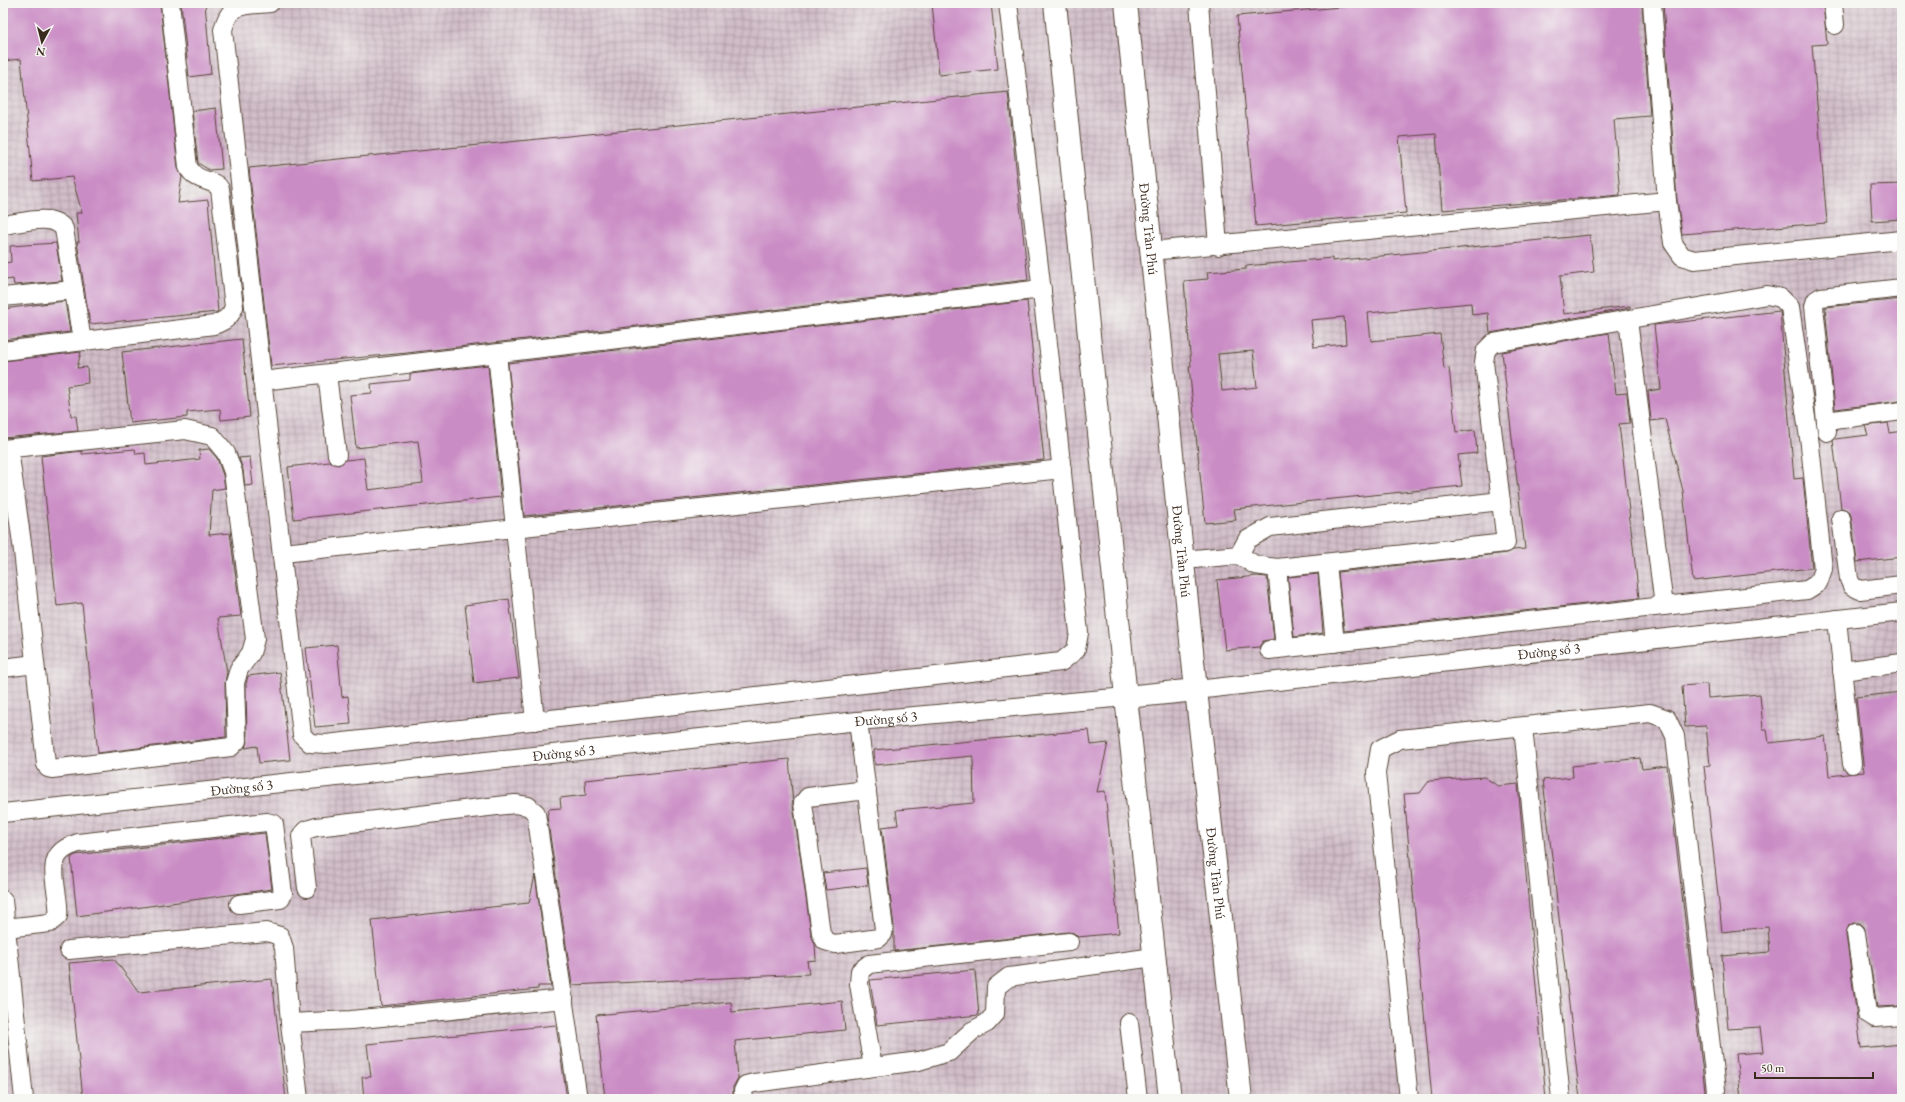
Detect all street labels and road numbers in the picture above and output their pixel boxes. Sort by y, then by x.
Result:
street label: Đường Trần Phú [1135,182,1163,276]
street label: Đường Trần Phú [1168,504,1196,599]
street label: Đường số 3 [1517,639,1581,663]
street label: Đường số 3 [854,707,918,730]
street label: Đường số 3 [532,740,596,765]
street label: Đường số 3 [209,775,274,800]
street label: Đường Trần Phú [1202,826,1230,921]

